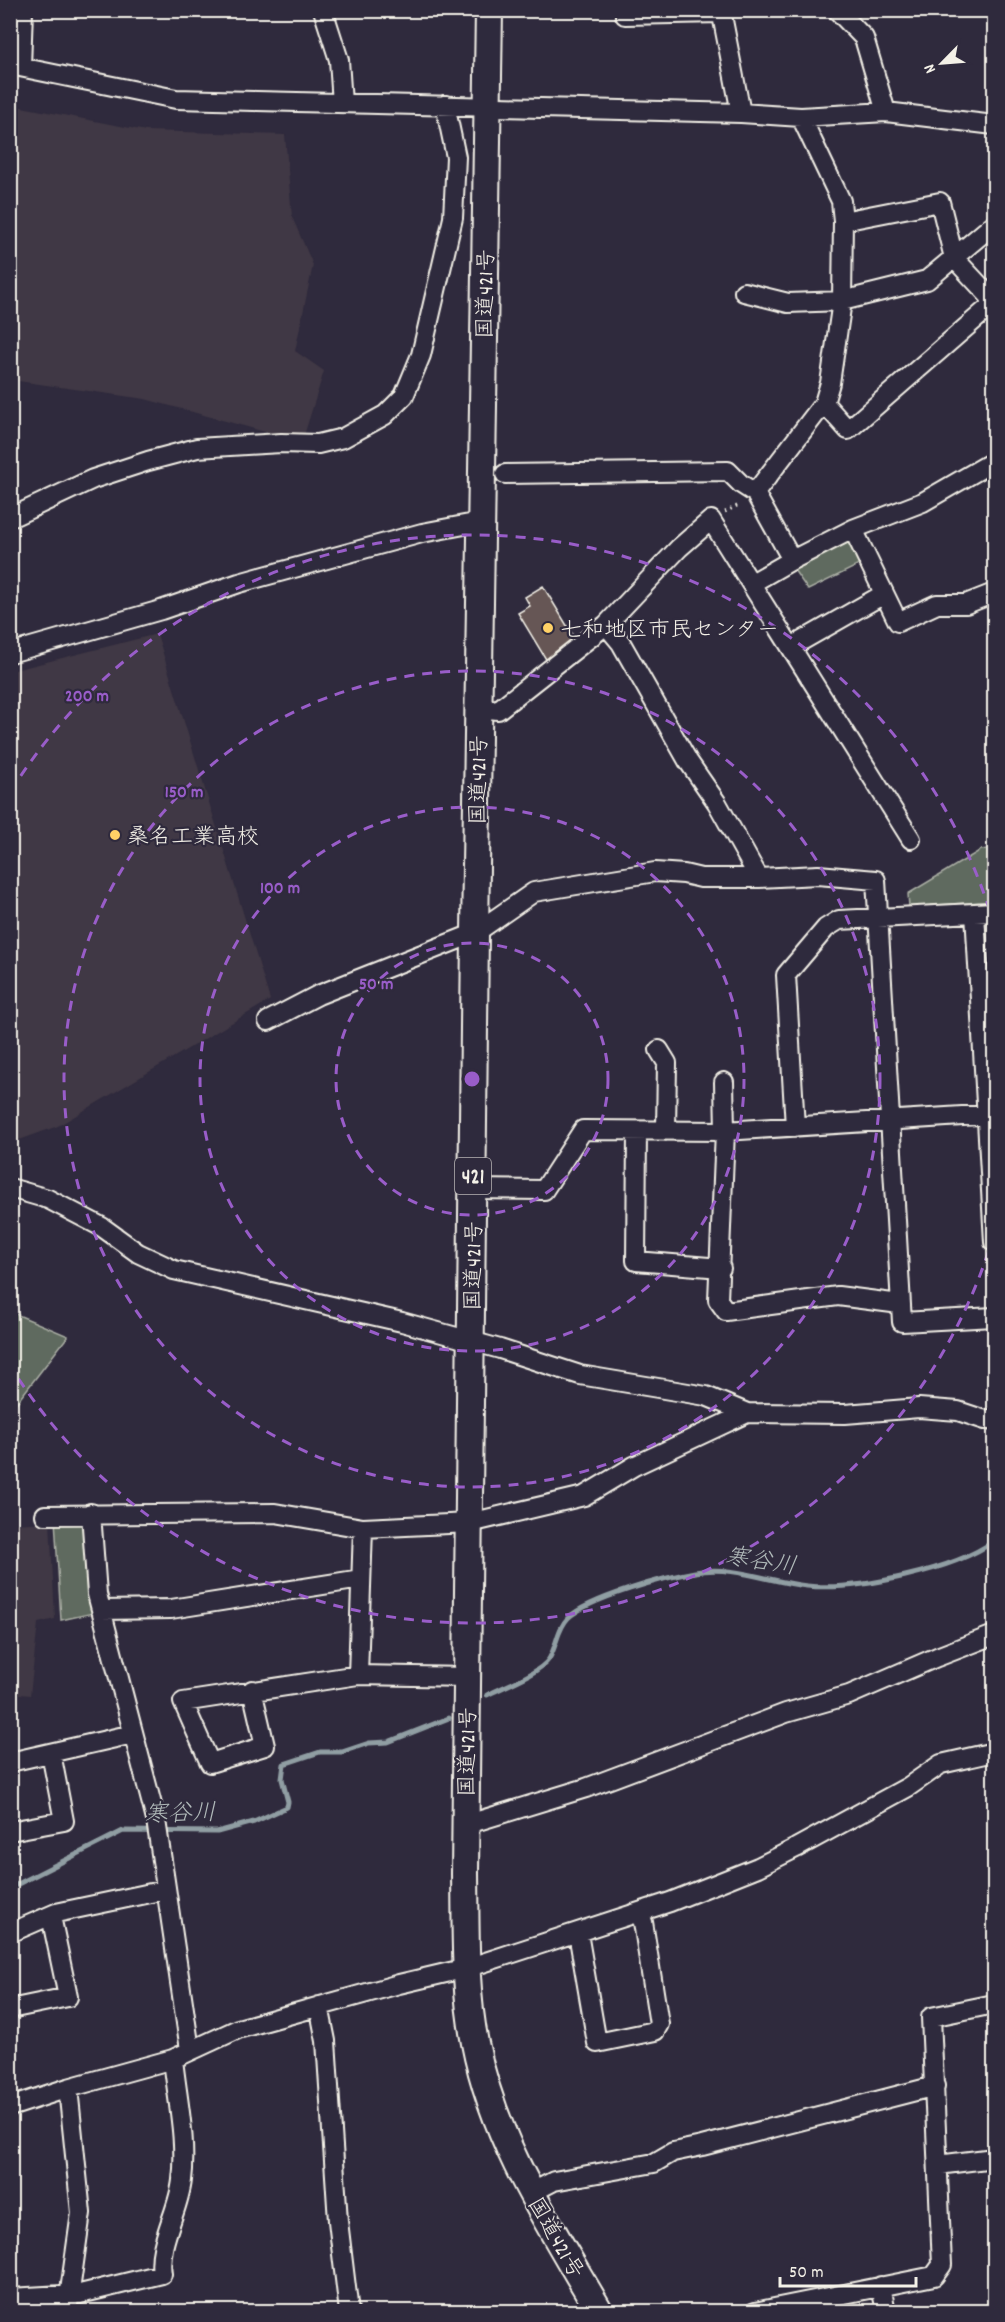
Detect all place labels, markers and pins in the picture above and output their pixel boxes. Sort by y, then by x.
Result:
place label: 七和地区市民センター [560,616,779,647]
marker: 七和地区市民センター [541,621,555,635]
place label: 桑名工業高校 [127,823,259,854]
marker: 桑名工業高校 [108,828,122,842]
centre of rings [462,1069,482,1089]

